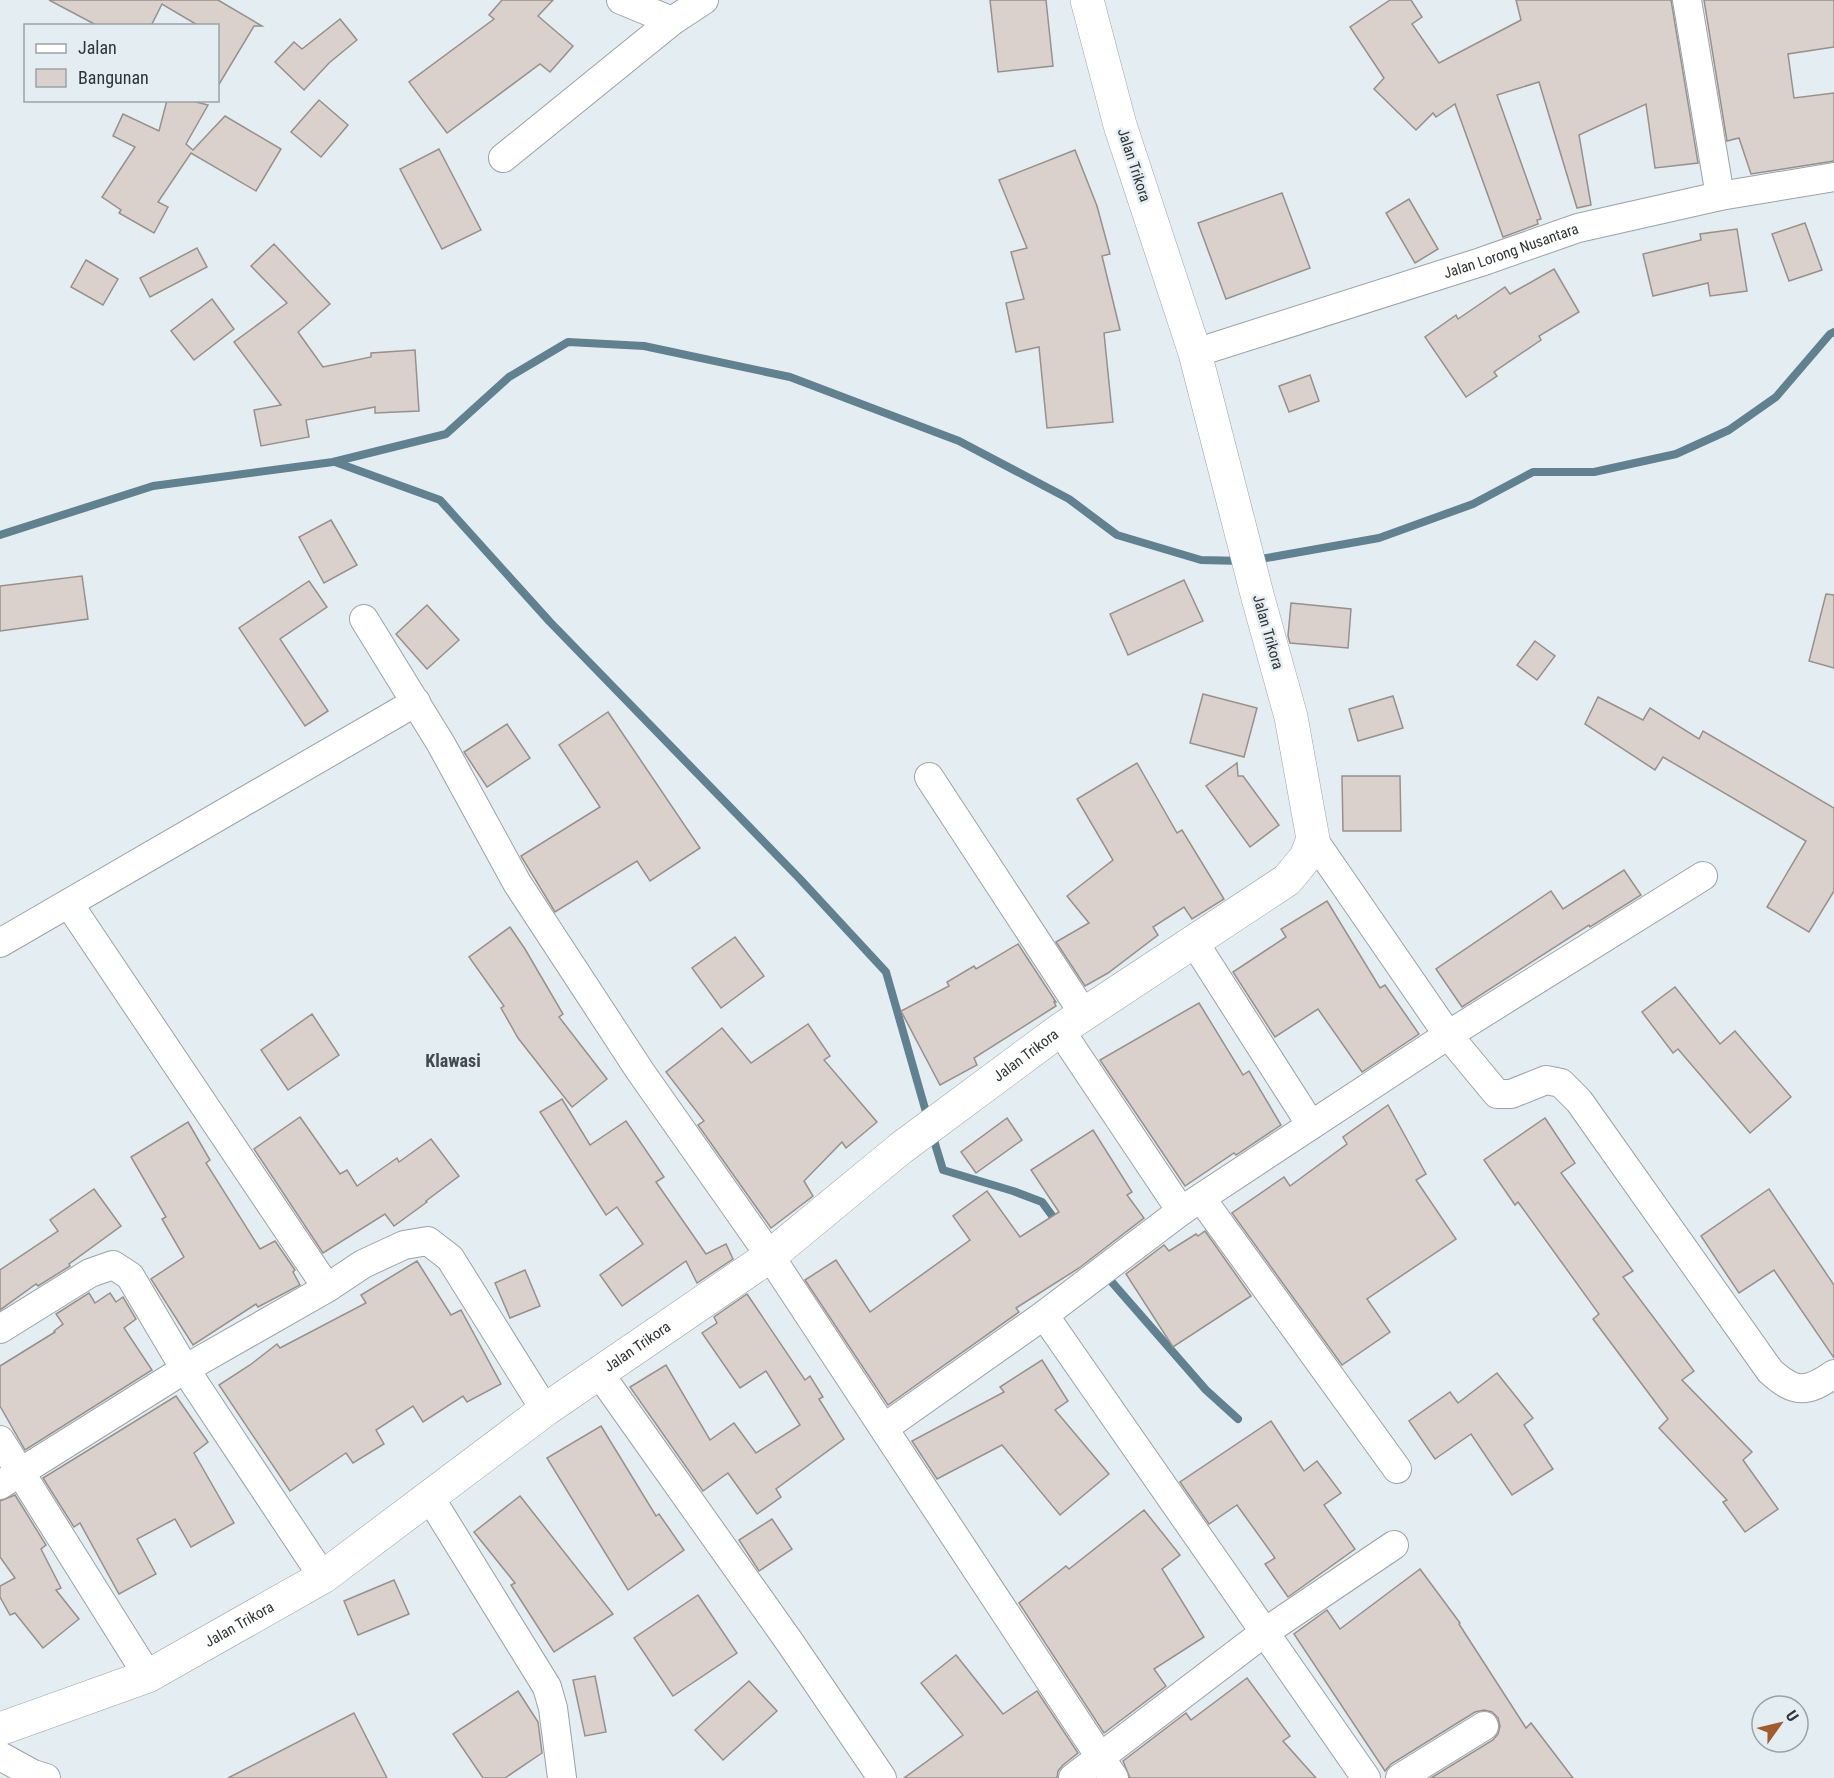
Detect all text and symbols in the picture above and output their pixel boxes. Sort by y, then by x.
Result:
legend [24,24,219,102]
text: Jalan [78,37,117,58]
text: Bangunan [78,67,149,88]
street label: Jalan Trikora [1114,126,1154,204]
street label: Jalan Lorong Nusantara [1441,220,1581,282]
street label: Jalan Trikora [1249,593,1287,671]
street label: Jalan Trikora [990,1025,1062,1085]
district label: Klawasi [425,1050,481,1071]
street label: Jalan Trikora [601,1318,674,1376]
street label: Jalan Trikora [201,1598,277,1651]
north arrow [1750,1694,1810,1754]
text: U [1782,1707,1802,1725]

